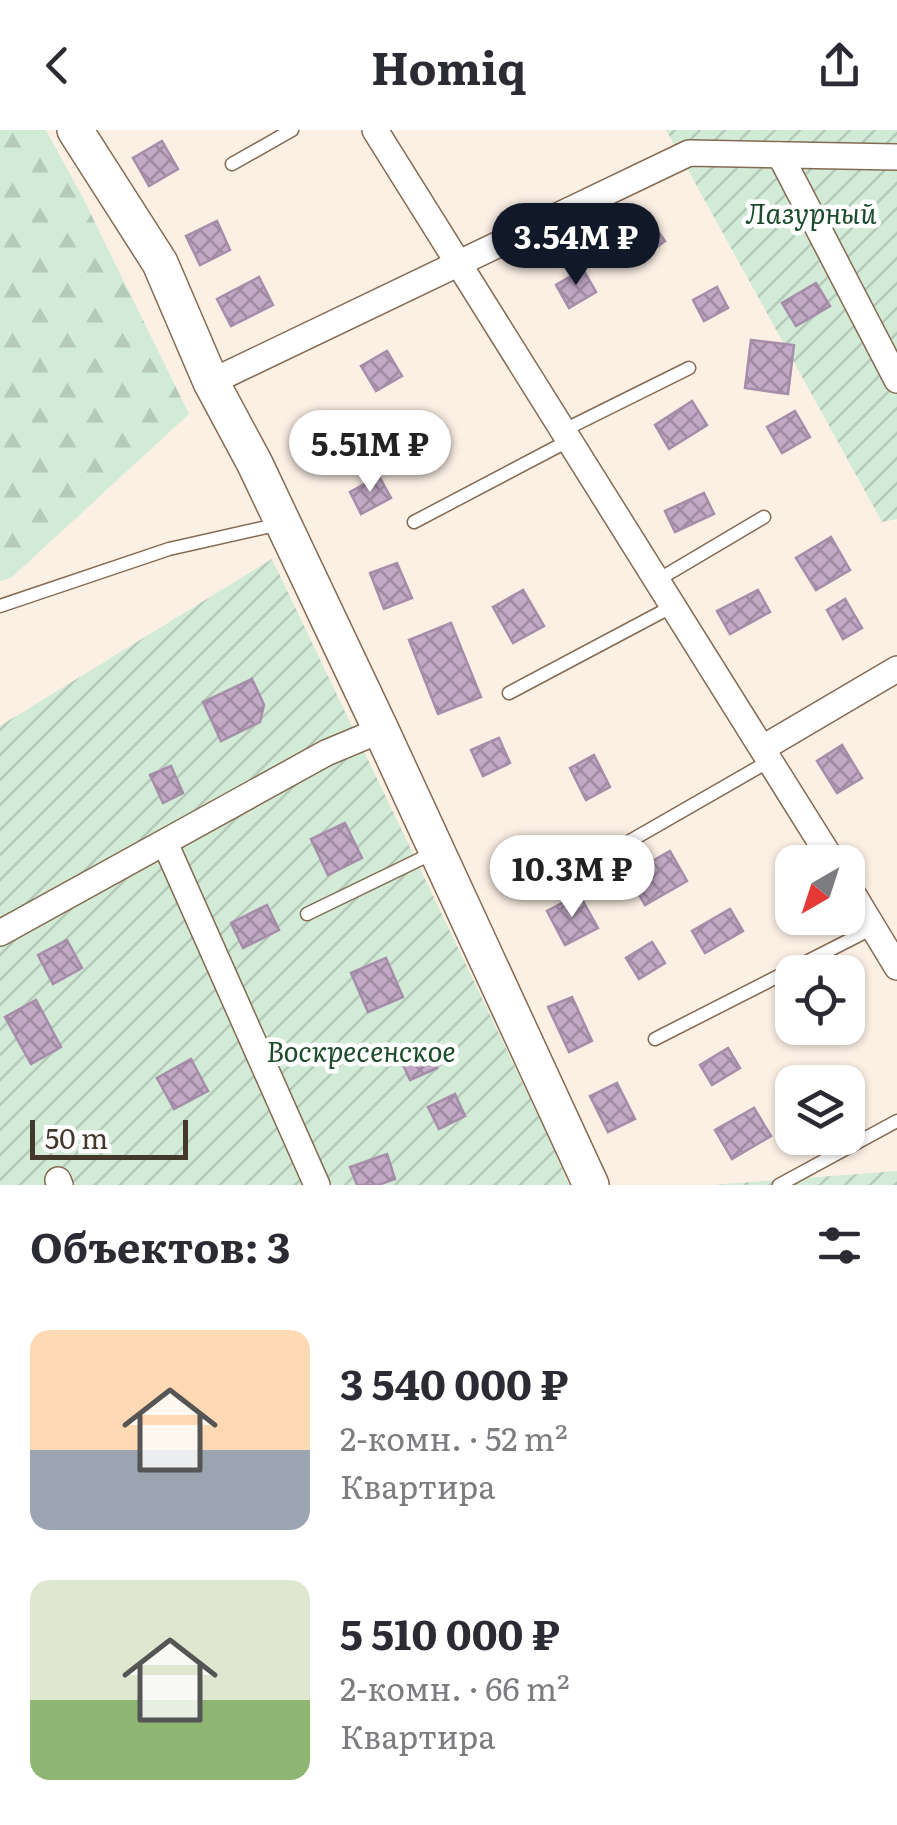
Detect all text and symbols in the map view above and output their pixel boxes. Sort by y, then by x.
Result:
text: Homiq [371,32,526,99]
icon: back [30,38,85,93]
icon: share [812,38,867,93]
park label: Лазурный [745,191,877,233]
pin: 3.54M ₽ [484,203,668,288]
text: 3.54M ₽ [514,211,638,259]
pin: 5.51M ₽ [278,410,462,495]
text: 5.51M ₽ [311,418,429,466]
pin: 10.3M ₽ [480,835,664,920]
text: 10.3M ₽ [512,843,632,891]
north arrow [775,845,865,935]
map controls [775,845,865,1155]
button: locate [775,955,865,1045]
park label: Воскресенское [266,1029,456,1071]
button: layers [775,1065,865,1155]
scale bar [30,1115,188,1160]
text: 50 m [45,1116,108,1158]
text: Объектов: 3 [30,1214,290,1276]
icon: filters [812,1218,867,1273]
text: 3 540 000 ₽ [340,1351,568,1413]
icon: home [110,1370,230,1490]
text: 2-комн. · 52 m² [340,1413,568,1461]
text: Квартира [340,1461,496,1509]
text: 5 510 000 ₽ [340,1601,560,1663]
icon: home [110,1620,230,1740]
text: 2-комн. · 66 m² [340,1663,570,1711]
text: Квартира [340,1711,496,1759]

